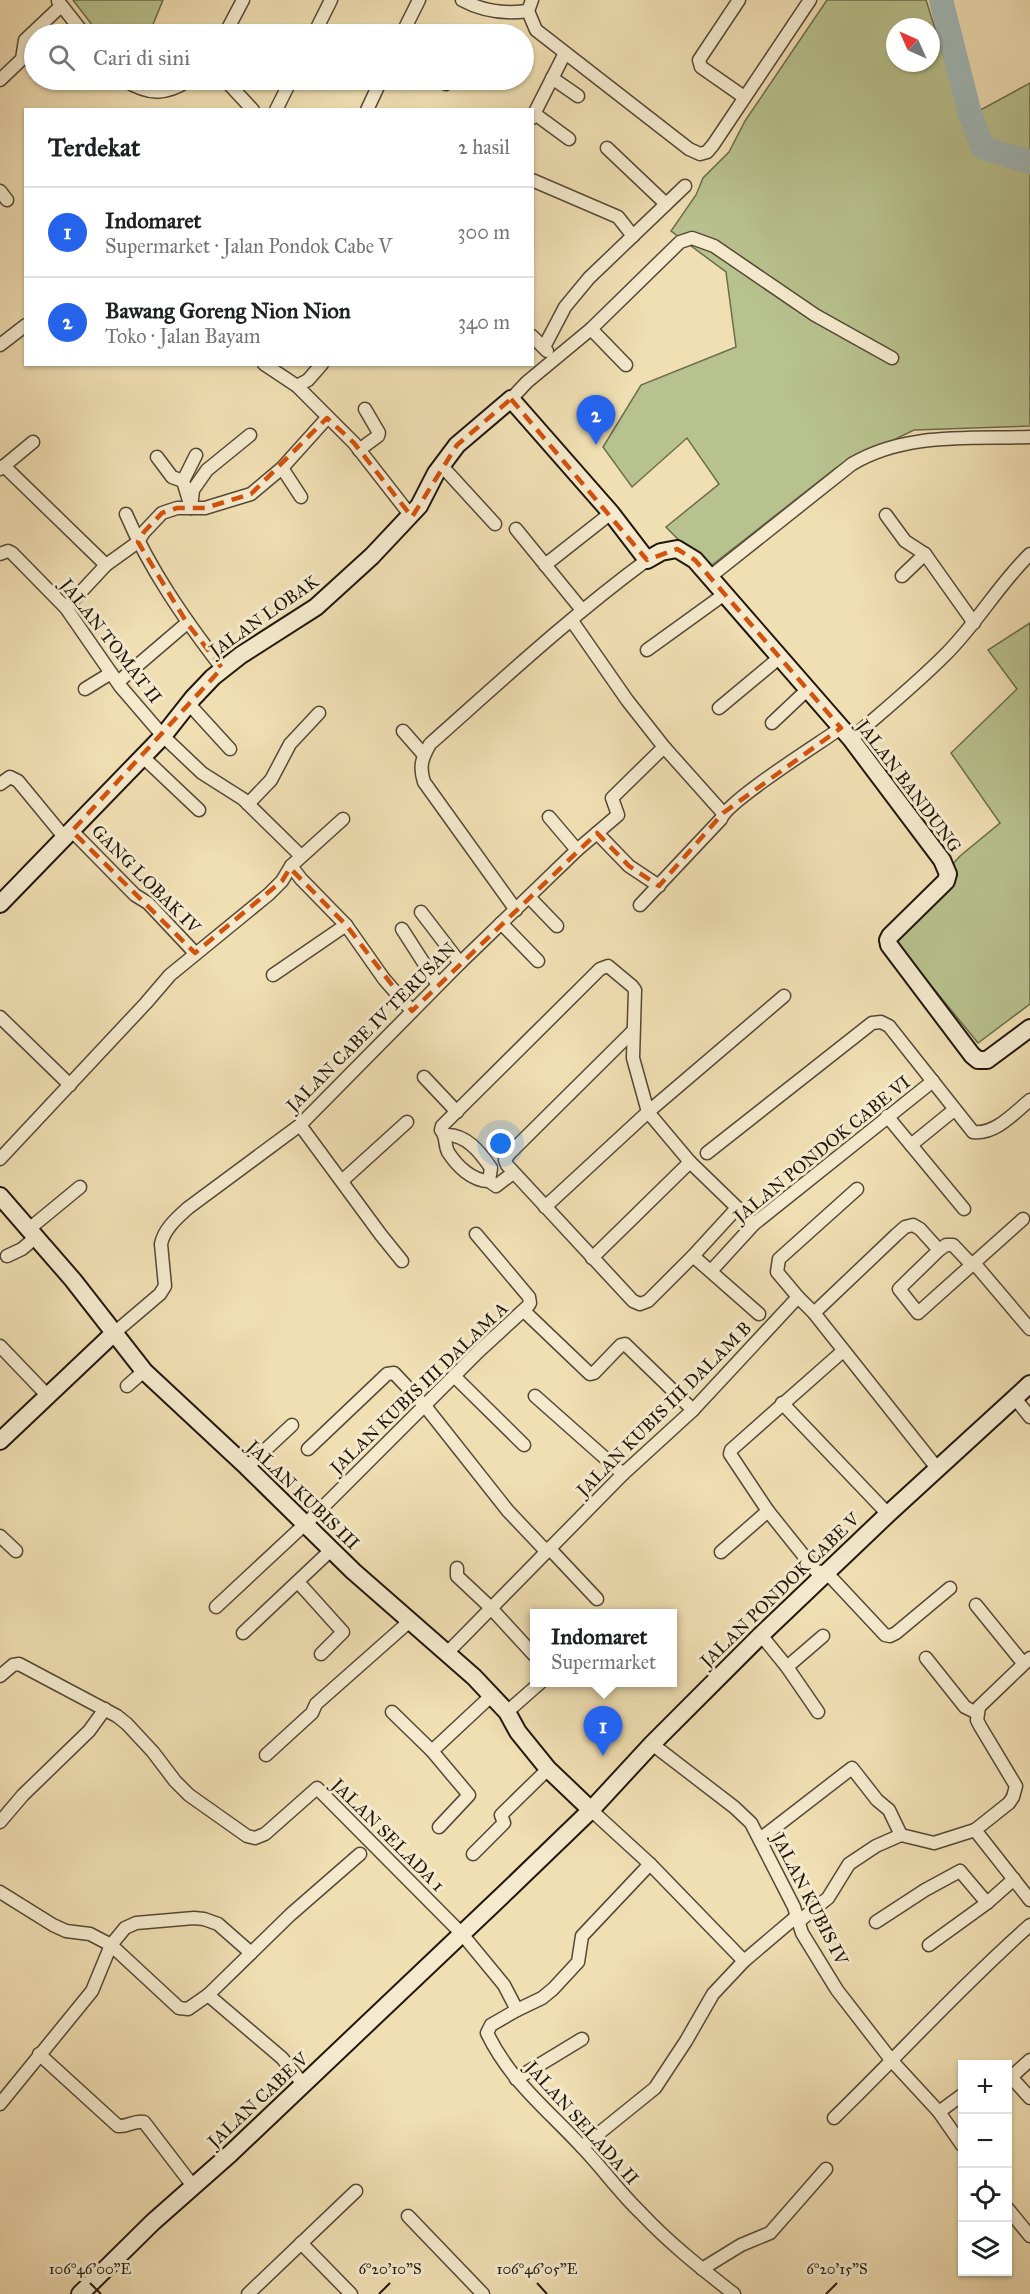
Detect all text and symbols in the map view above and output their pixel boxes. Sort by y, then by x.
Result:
north arrow [886,18,940,72]
search box [24,24,534,90]
icon: search [45,41,78,74]
text: Cari di sini [93,44,190,71]
text: Terdekat [48,131,140,163]
text: 2 hasil [458,135,510,159]
text: Indomaret [105,207,201,234]
text: 1 [64,220,71,244]
text: 300 m [458,220,510,244]
text: Supermarket · Jalan Pondok Cabe V [105,234,392,258]
text: Bawang Goreng Nion Nion [105,297,351,324]
text: 2 [63,310,72,334]
text: 340 m [458,310,510,334]
text: Toko · Jalan Bayam [105,324,260,348]
pin: 2 [576,396,616,445]
street label: JALAN LOBAK [204,570,324,664]
street label: JALAN TOMAT II [54,573,167,709]
street label: JALAN BANDUNG [850,714,966,857]
street label: GANG LOBAK IV [87,820,206,939]
street label: JALAN CABE IV TERUSAN [280,938,461,1118]
street label: JALAN PONDOK CABE VI [728,1071,916,1229]
your location [486,1129,515,1158]
street label: JALAN KUBIS III DALAM A [324,1297,513,1481]
street label: JALAN KUBIS III DALAM B [571,1317,757,1503]
street label: JALAN KUBIS III [240,1434,364,1555]
street label: JALAN PONDOK CABE V [694,1507,866,1674]
popup [530,1609,677,1687]
text: Indomaret [551,1623,647,1650]
text: Supermarket [551,1650,656,1674]
pin: 1 [584,1706,622,1756]
street label: JALAN SELADA 1 [325,1773,449,1897]
street label: JALAN KUBIS IV [765,1828,853,1970]
street label: JALAN CABE V [202,2047,315,2154]
street label: JALAN SELADA II [519,2055,644,2190]
map controls [958,2060,1012,2276]
button: + [958,2060,1012,2114]
button: − [958,2114,1012,2168]
button: locate [958,2168,1012,2222]
button: layers [958,2222,1012,2276]
text: 106°46'00"E [49,2260,132,2278]
text: 6°20'10"S [358,2260,422,2278]
text: 106°46'05"E [497,2260,578,2278]
text: 6°20'15"S [806,2260,868,2278]

